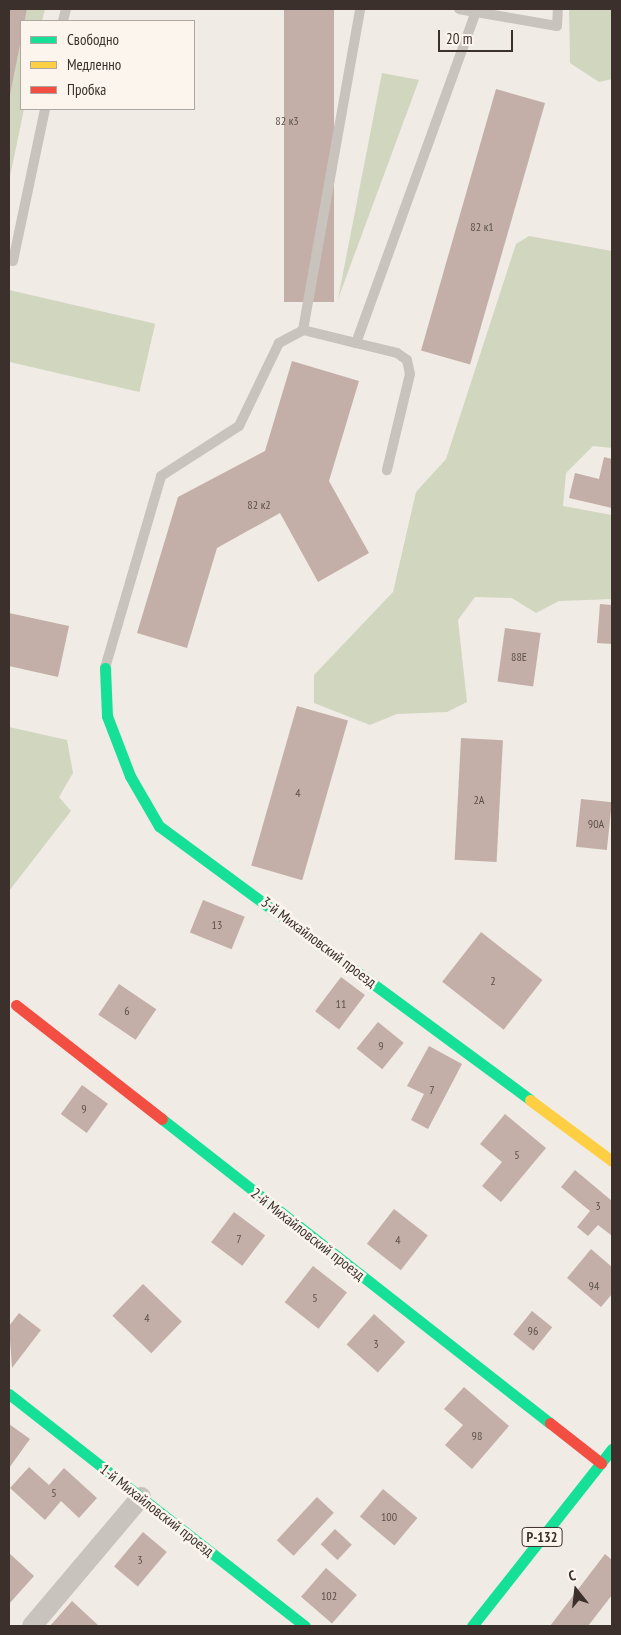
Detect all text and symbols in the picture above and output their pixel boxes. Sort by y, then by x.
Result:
legend [20,20,195,110]
scale bar [441,20,516,52]
text: 20 m [446,29,472,48]
text: Свободно [67,30,119,49]
text: Медленно [67,55,121,74]
text: Пробка [67,80,106,99]
house number: 82 к3 [275,114,299,128]
house number: 82 к1 [470,220,494,234]
house number: 82 к2 [247,498,271,512]
house number: 88Е [511,650,527,664]
house number: 4 [295,786,301,800]
house number: 2А [473,793,485,807]
house number: 90А [588,817,604,831]
street label: 3-й Михайловский проезд [258,893,380,991]
house number: 13 [212,918,222,932]
house number: 2 [490,974,496,988]
house number: 11 [336,997,346,1011]
house number: 6 [124,1004,130,1018]
house number: 9 [378,1039,384,1053]
house number: 7 [429,1083,435,1097]
house number: 9 [81,1102,87,1116]
house number: 5 [514,1148,520,1162]
street label: 2-й Михайловский проезд [248,1184,368,1284]
house number: 3 [595,1199,601,1213]
house number: 7 [236,1232,242,1246]
house number: 4 [395,1233,401,1247]
house number: 94 [589,1279,599,1293]
house number: 5 [312,1291,318,1305]
house number: 4 [144,1311,150,1325]
house number: 96 [528,1324,538,1338]
house number: 3 [373,1337,379,1351]
house number: 98 [472,1429,482,1443]
street label: 1-й Михайловский проезд [97,1460,217,1560]
house number: 5 [51,1486,57,1500]
house number: 100 [381,1510,397,1524]
road number: Р-132 [521,1525,563,1548]
house number: 3 [137,1553,143,1567]
north arrow [551,1565,601,1615]
text: С [566,1566,577,1585]
house number: 102 [321,1589,337,1603]

